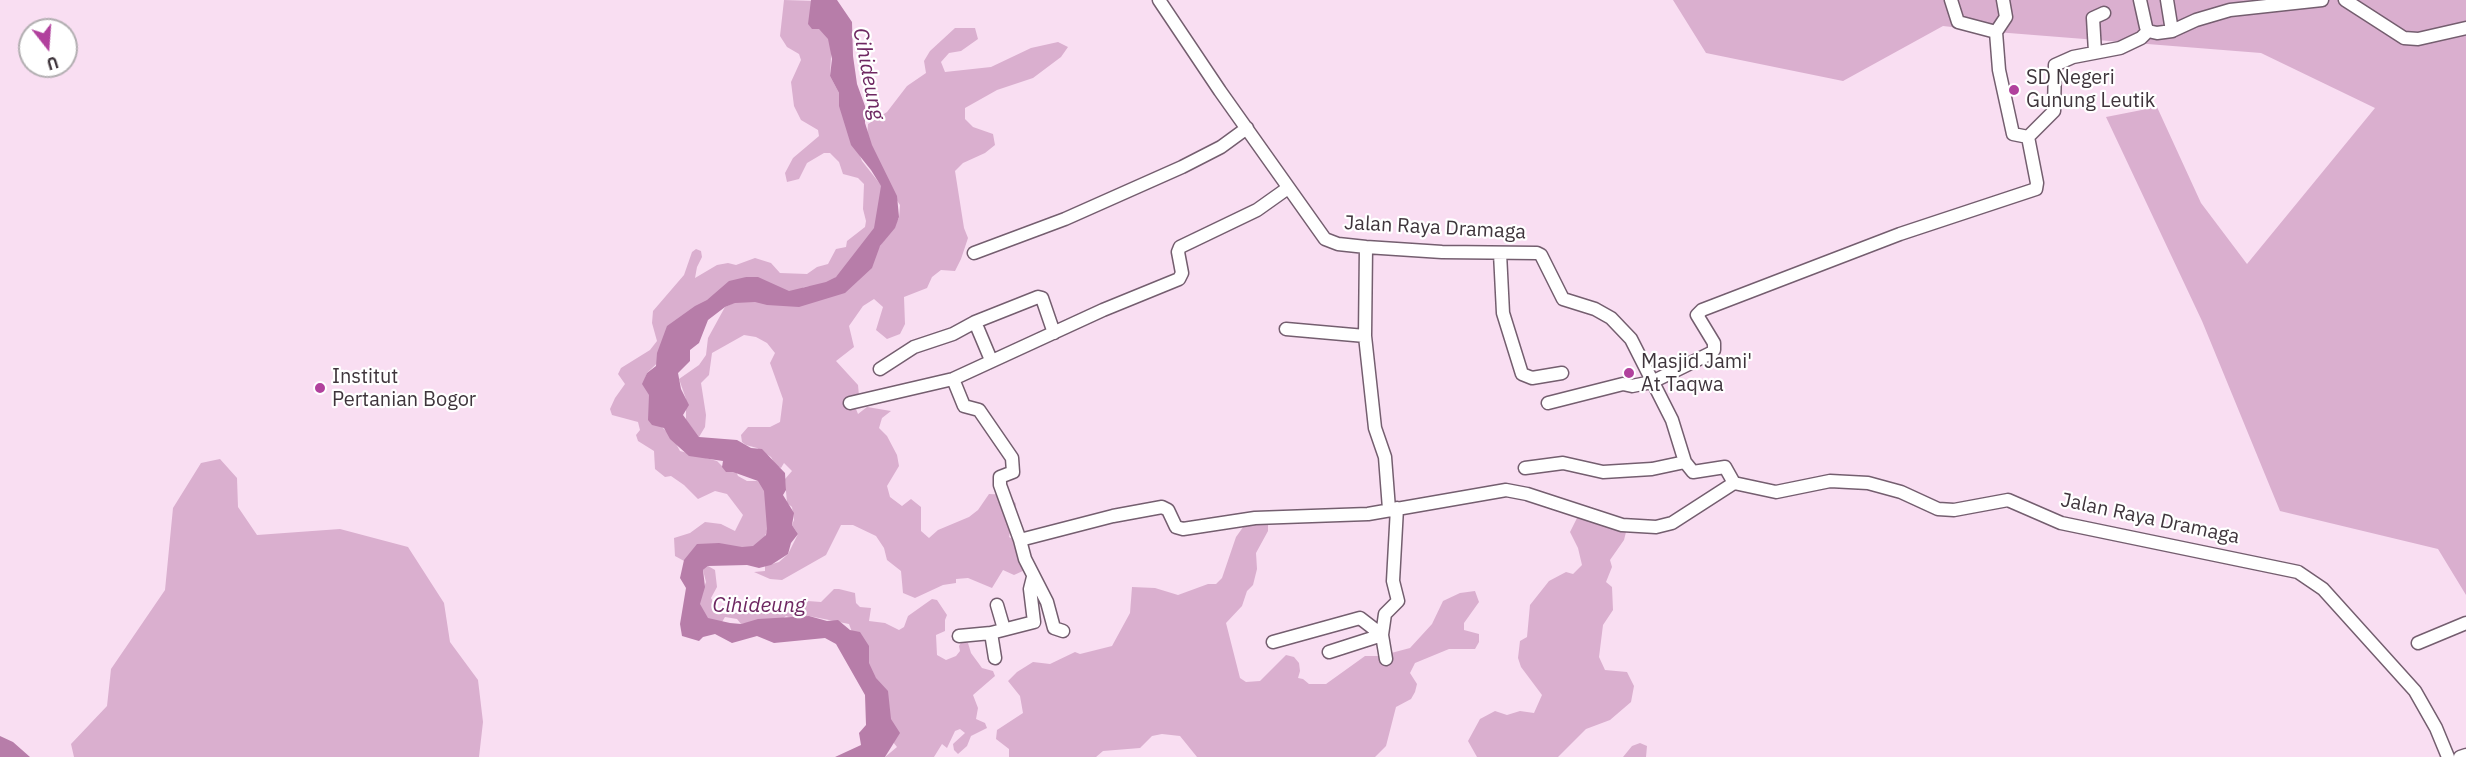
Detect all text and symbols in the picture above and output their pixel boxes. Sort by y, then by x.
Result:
north arrow [18,18,78,78]
water label: Cihideung [847,26,889,122]
text: U [44,52,61,74]
place label: SD Negeri Gunung Leutik [2026,66,2155,113]
marker: SD Negeri Gunung Leutik [2007,83,2021,97]
street label: Jalan Raya Dramaga [1343,211,1527,245]
place label: Masjid Jami' At Taqwa [1641,350,1752,397]
place label: Institut Pertanian Bogor [332,365,476,412]
marker: Masjid Jami' At Taqwa [1622,366,1636,380]
marker: Institut Pertanian Bogor [313,381,327,395]
street label: Jalan Raya Dramaga [2058,488,2242,550]
water label: Cihideung [713,593,805,619]

